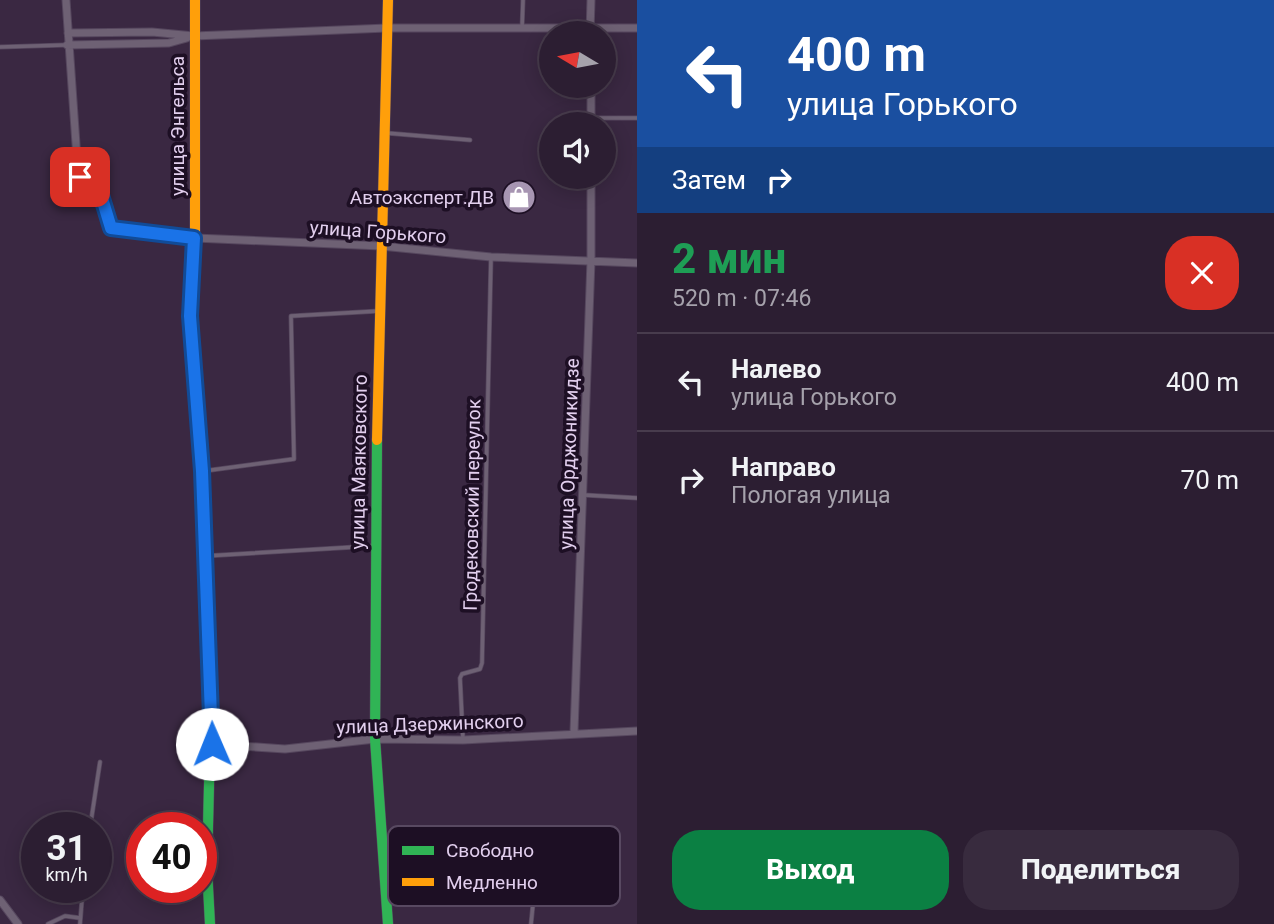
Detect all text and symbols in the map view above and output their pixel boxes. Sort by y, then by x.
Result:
north arrow [539,21,616,98]
map controls [539,21,616,189]
text: 400 m [787,26,926,83]
icon: left [672,28,763,119]
street label: улица Энгельса [166,56,189,196]
text: улица Горького [787,85,1018,123]
button: sound [539,112,616,189]
pin [50,147,110,207]
icon: arrive [61,158,99,196]
icon: right [760,161,798,199]
text: Затем [672,165,746,195]
shop icon: Автоэксперт.ДВ [500,178,538,216]
place label: Автоэксперт.ДВ [350,186,494,209]
street label: улица Горького [309,216,447,248]
text: 2 мин [672,234,786,283]
button: close [1165,236,1239,310]
text: 520 m · 07:46 [672,285,811,312]
text: Налево [731,354,821,384]
street label: улица Орджоникидзе [554,358,584,550]
icon: left [672,363,710,401]
text: 400 m [1166,367,1239,397]
street label: улица Маяковского [346,374,372,550]
text: улица Горького [731,384,897,411]
street label: Гродековский переулок [459,398,485,611]
text: Направо [731,452,836,482]
icon: right [672,461,710,499]
text: 70 m [1181,465,1239,495]
text: Пологая улица [731,482,890,509]
position arrow [175,707,249,781]
street label: улица Дзержинского [336,709,524,739]
speed limit sign: 40 [126,812,217,903]
legend [388,826,620,906]
text: 31 [46,828,87,869]
button: Выход [672,830,949,910]
button: Поделиться [963,830,1239,910]
text: Свободно [446,839,534,862]
text: km/h [45,864,88,885]
text: Медленно [446,871,538,894]

